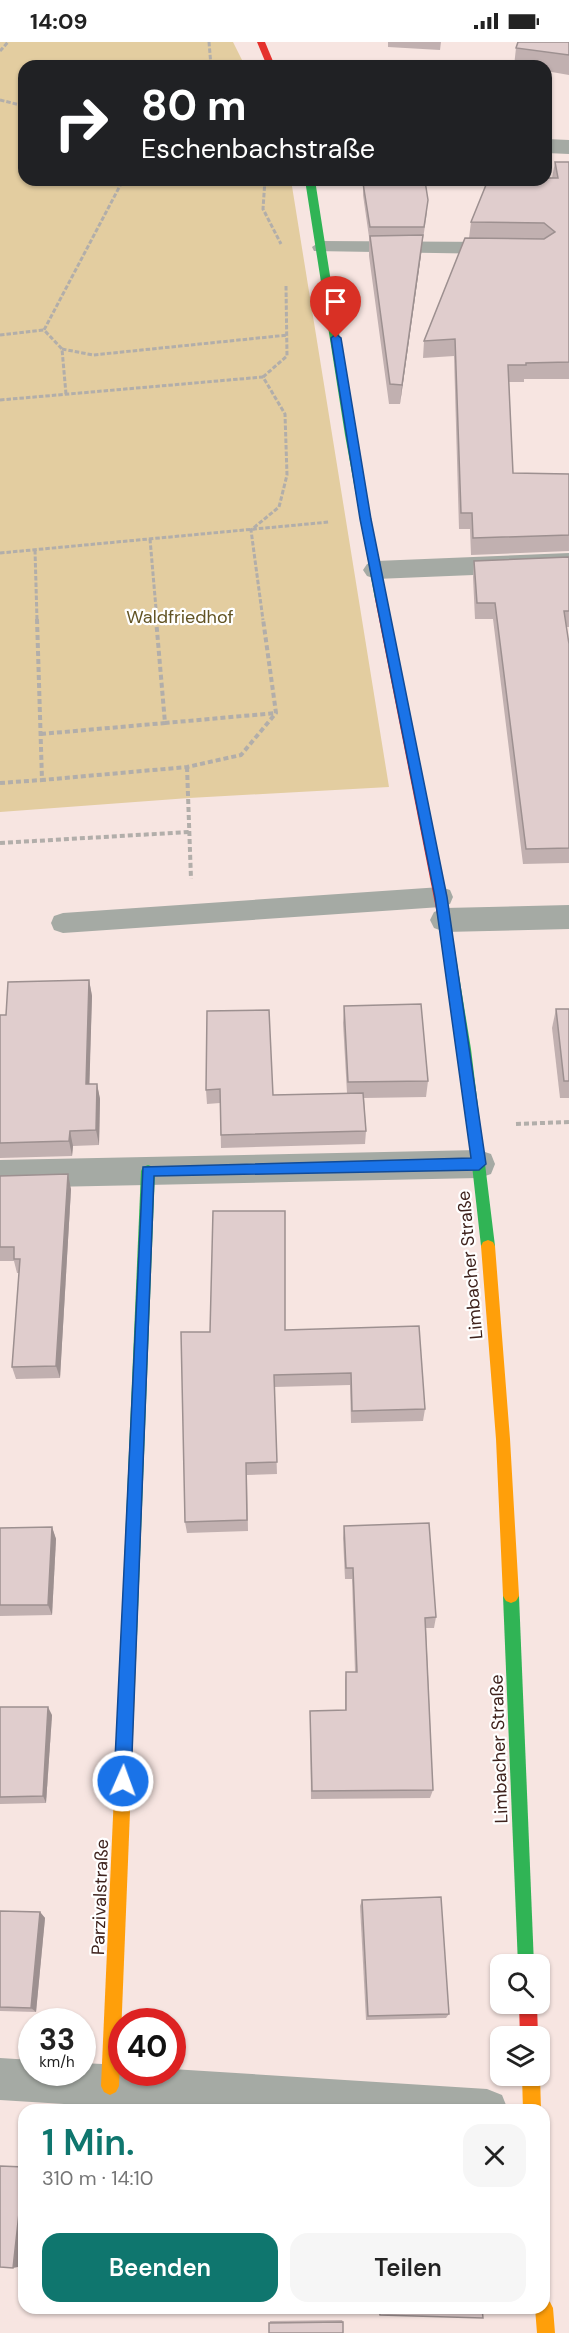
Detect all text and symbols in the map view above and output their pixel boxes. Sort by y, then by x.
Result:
text: 14:09 [30,7,87,36]
text: 80 m [141,78,247,133]
icon: right [42,84,120,162]
text: Eschenbachstraße [141,131,375,166]
pin [310,276,361,338]
icon: arrive [319,285,352,318]
park label: Waldfriedhof [126,605,234,629]
street label: Limbacher Straße [452,1190,488,1340]
street label: Limbacher Straße [484,1674,514,1824]
position arrow [91,1749,155,1813]
street label: Parzivalstraße [86,1839,114,1955]
map controls [490,1954,550,2086]
button: search [490,1954,550,2014]
speed limit sign: 40 [108,2008,186,2086]
text: 33 [39,2020,75,2059]
button: layers [490,2026,550,2086]
text: km/h [39,2052,75,2072]
text: 1 Min. [42,2119,134,2166]
button: close [463,2124,526,2187]
text: 310 m · 14:10 [42,2165,153,2191]
button: Beenden [42,2233,278,2302]
button: Teilen [290,2233,526,2302]

